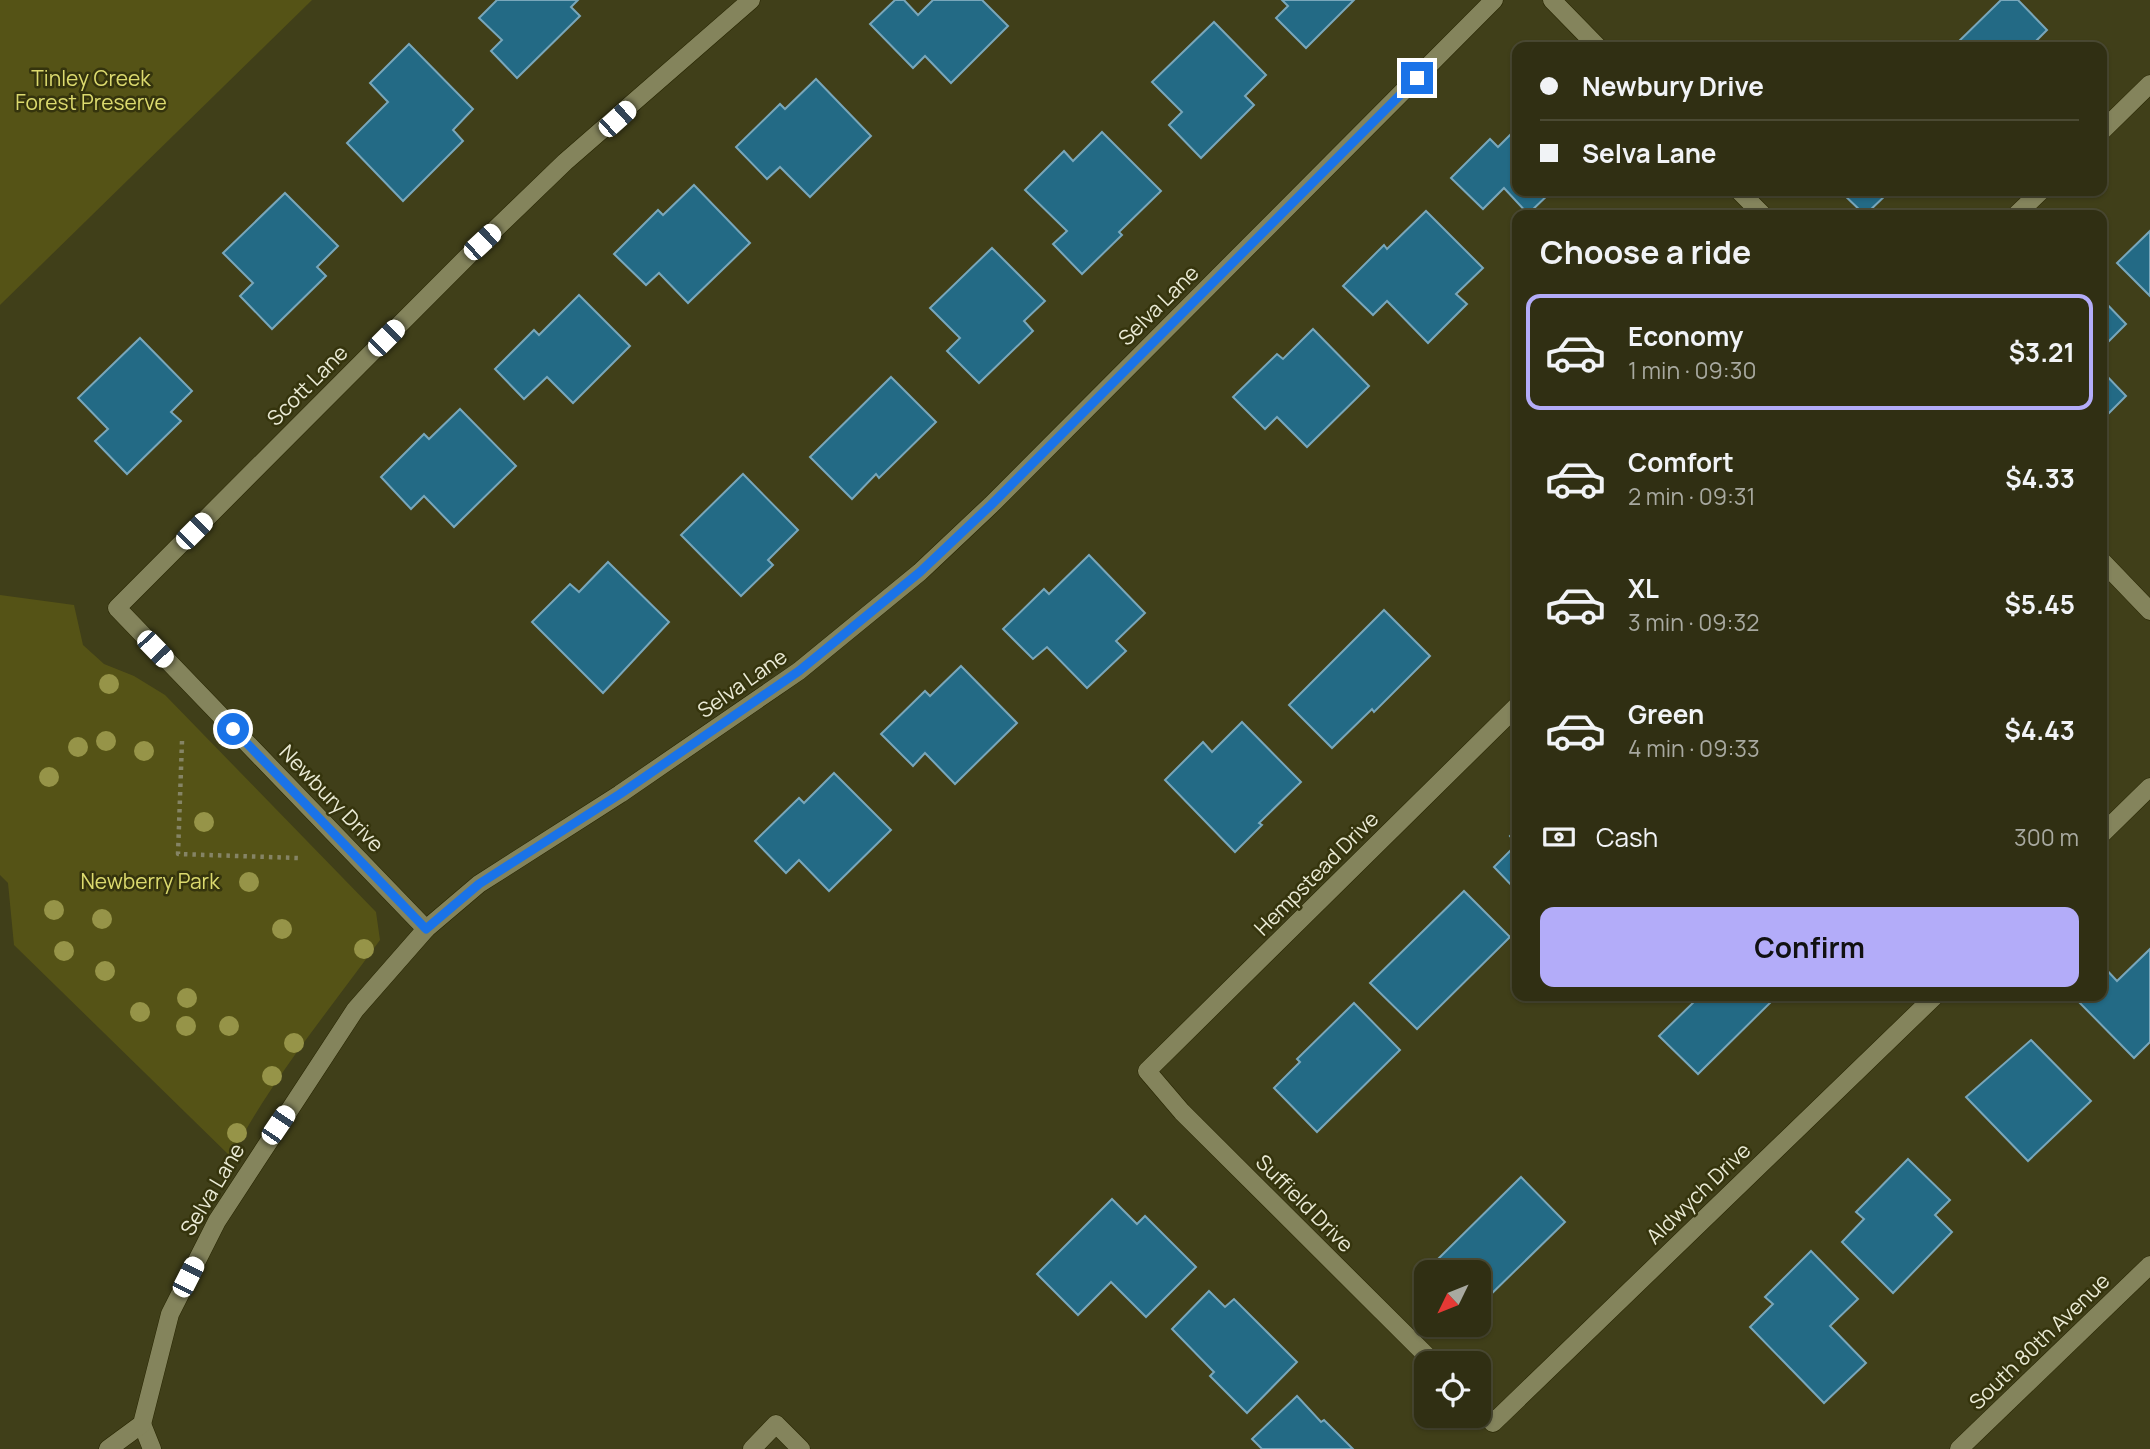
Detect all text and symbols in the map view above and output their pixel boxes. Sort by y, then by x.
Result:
route end [1401,62,1433,94]
park label: Tinley Creek Forest Preserve [15,64,167,116]
text: Newbury Drive [1582,68,1764,104]
car [595,97,640,141]
text: Selva Lane [1582,135,1716,171]
car [460,220,505,264]
text: Choose a ride [1540,230,1751,274]
street label: Selva Lane [1112,259,1204,351]
car [364,316,409,360]
text: Economy [1628,318,1743,354]
icon: car [1544,321,1607,384]
text: $3.21 [2009,334,2075,370]
street label: Scott Lane [261,339,353,431]
text: 1 min · 09:30 [1628,354,1756,386]
text: Comfort [1628,444,1734,480]
icon: car [1544,447,1607,510]
text: $4.33 [2005,460,2075,496]
text: 2 min · 09:31 [1628,480,1756,512]
car [172,509,217,553]
text: XL [1628,570,1659,606]
icon: car [1544,573,1607,636]
text: $5.45 [2004,586,2075,622]
text: 3 min · 09:32 [1628,606,1759,638]
car [133,627,178,671]
street label: Selva Lane [692,642,792,724]
text: Green [1628,696,1704,732]
icon: car [1544,699,1607,762]
text: $4.43 [2005,712,2075,748]
route start [217,713,249,745]
text: 4 min · 09:33 [1628,732,1760,764]
street label: Newbury Drive [274,738,390,858]
street label: Hempstead Drive [1248,805,1384,941]
icon: cash [1540,818,1578,856]
text: Cash [1596,819,1658,855]
text: 300 m [2014,821,2079,853]
park label: Newberry Park [80,867,220,895]
button: Confirm [1540,907,2079,987]
car [258,1102,299,1148]
street label: Aldwych Drive [1640,1136,1756,1250]
street label: Selva Lane [173,1138,251,1240]
street label: Suffield Drive [1250,1148,1360,1258]
car [170,1254,207,1300]
north arrow [1414,1260,1491,1337]
map controls [1414,1260,1491,1428]
street label: South 80th Avenue [1963,1267,2115,1415]
button: locate [1414,1351,1491,1428]

